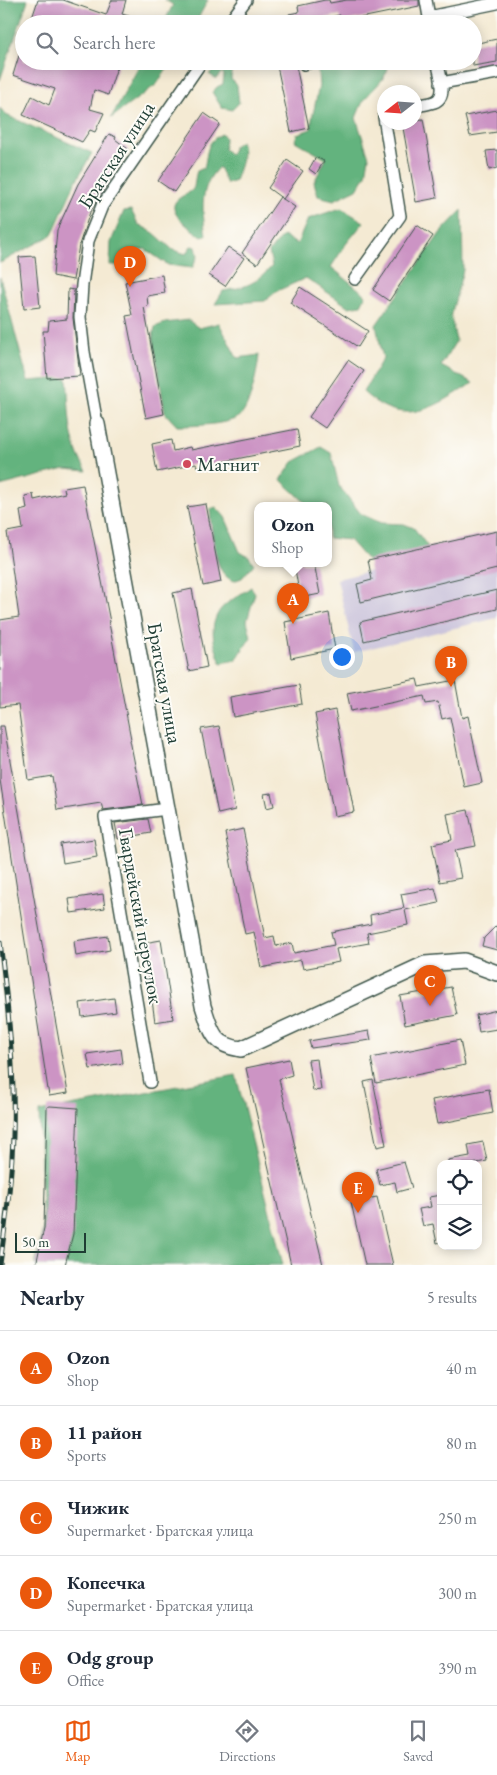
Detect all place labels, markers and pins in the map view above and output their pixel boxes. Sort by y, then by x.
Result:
pin: D [114,246,146,287]
place label: Магнит [197,451,259,477]
marker: Магнит [181,458,193,470]
pin: A [277,583,309,624]
pin: B [435,646,467,687]
pin: C [414,965,446,1006]
pin: E [342,1172,374,1213]

